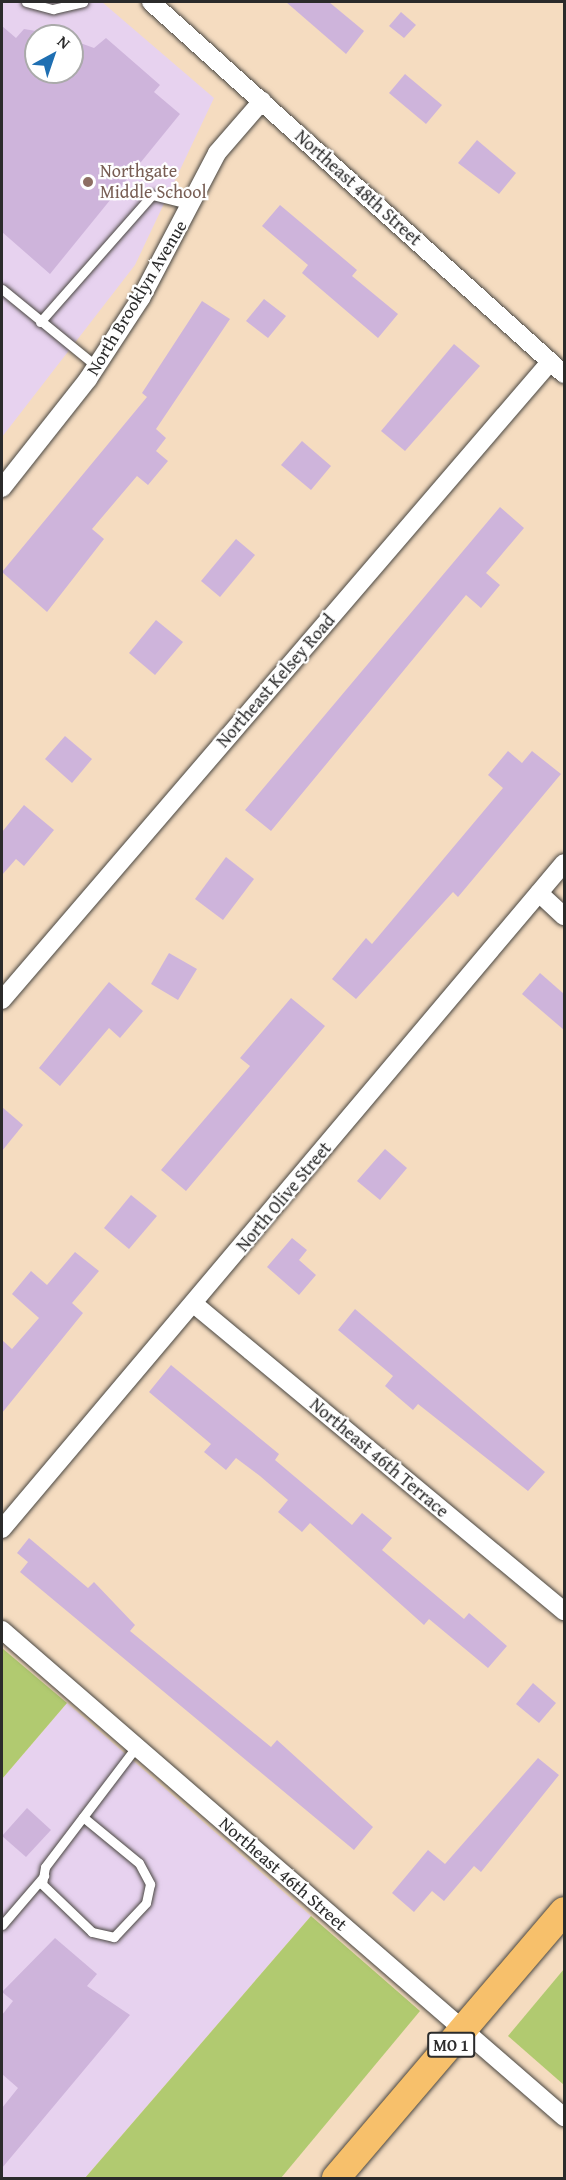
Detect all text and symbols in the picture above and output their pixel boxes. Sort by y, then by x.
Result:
north arrow [24,24,84,84]
text: N [52,29,76,54]
street label: Northeast 48th Street [290,126,426,250]
place label: Northgate Middle School [100,161,207,204]
marker: Northgate Middle School [81,175,95,189]
street label: North Brooklyn Avenue [82,217,192,379]
street label: Northeast Kelsey Road [212,610,340,752]
street label: North Olive Street [232,1138,336,1256]
street label: Northeast 46th Terrace [305,1394,453,1522]
street label: Northeast 46th Street [215,1813,351,1935]
road number: MO 1 [427,2032,475,2058]

